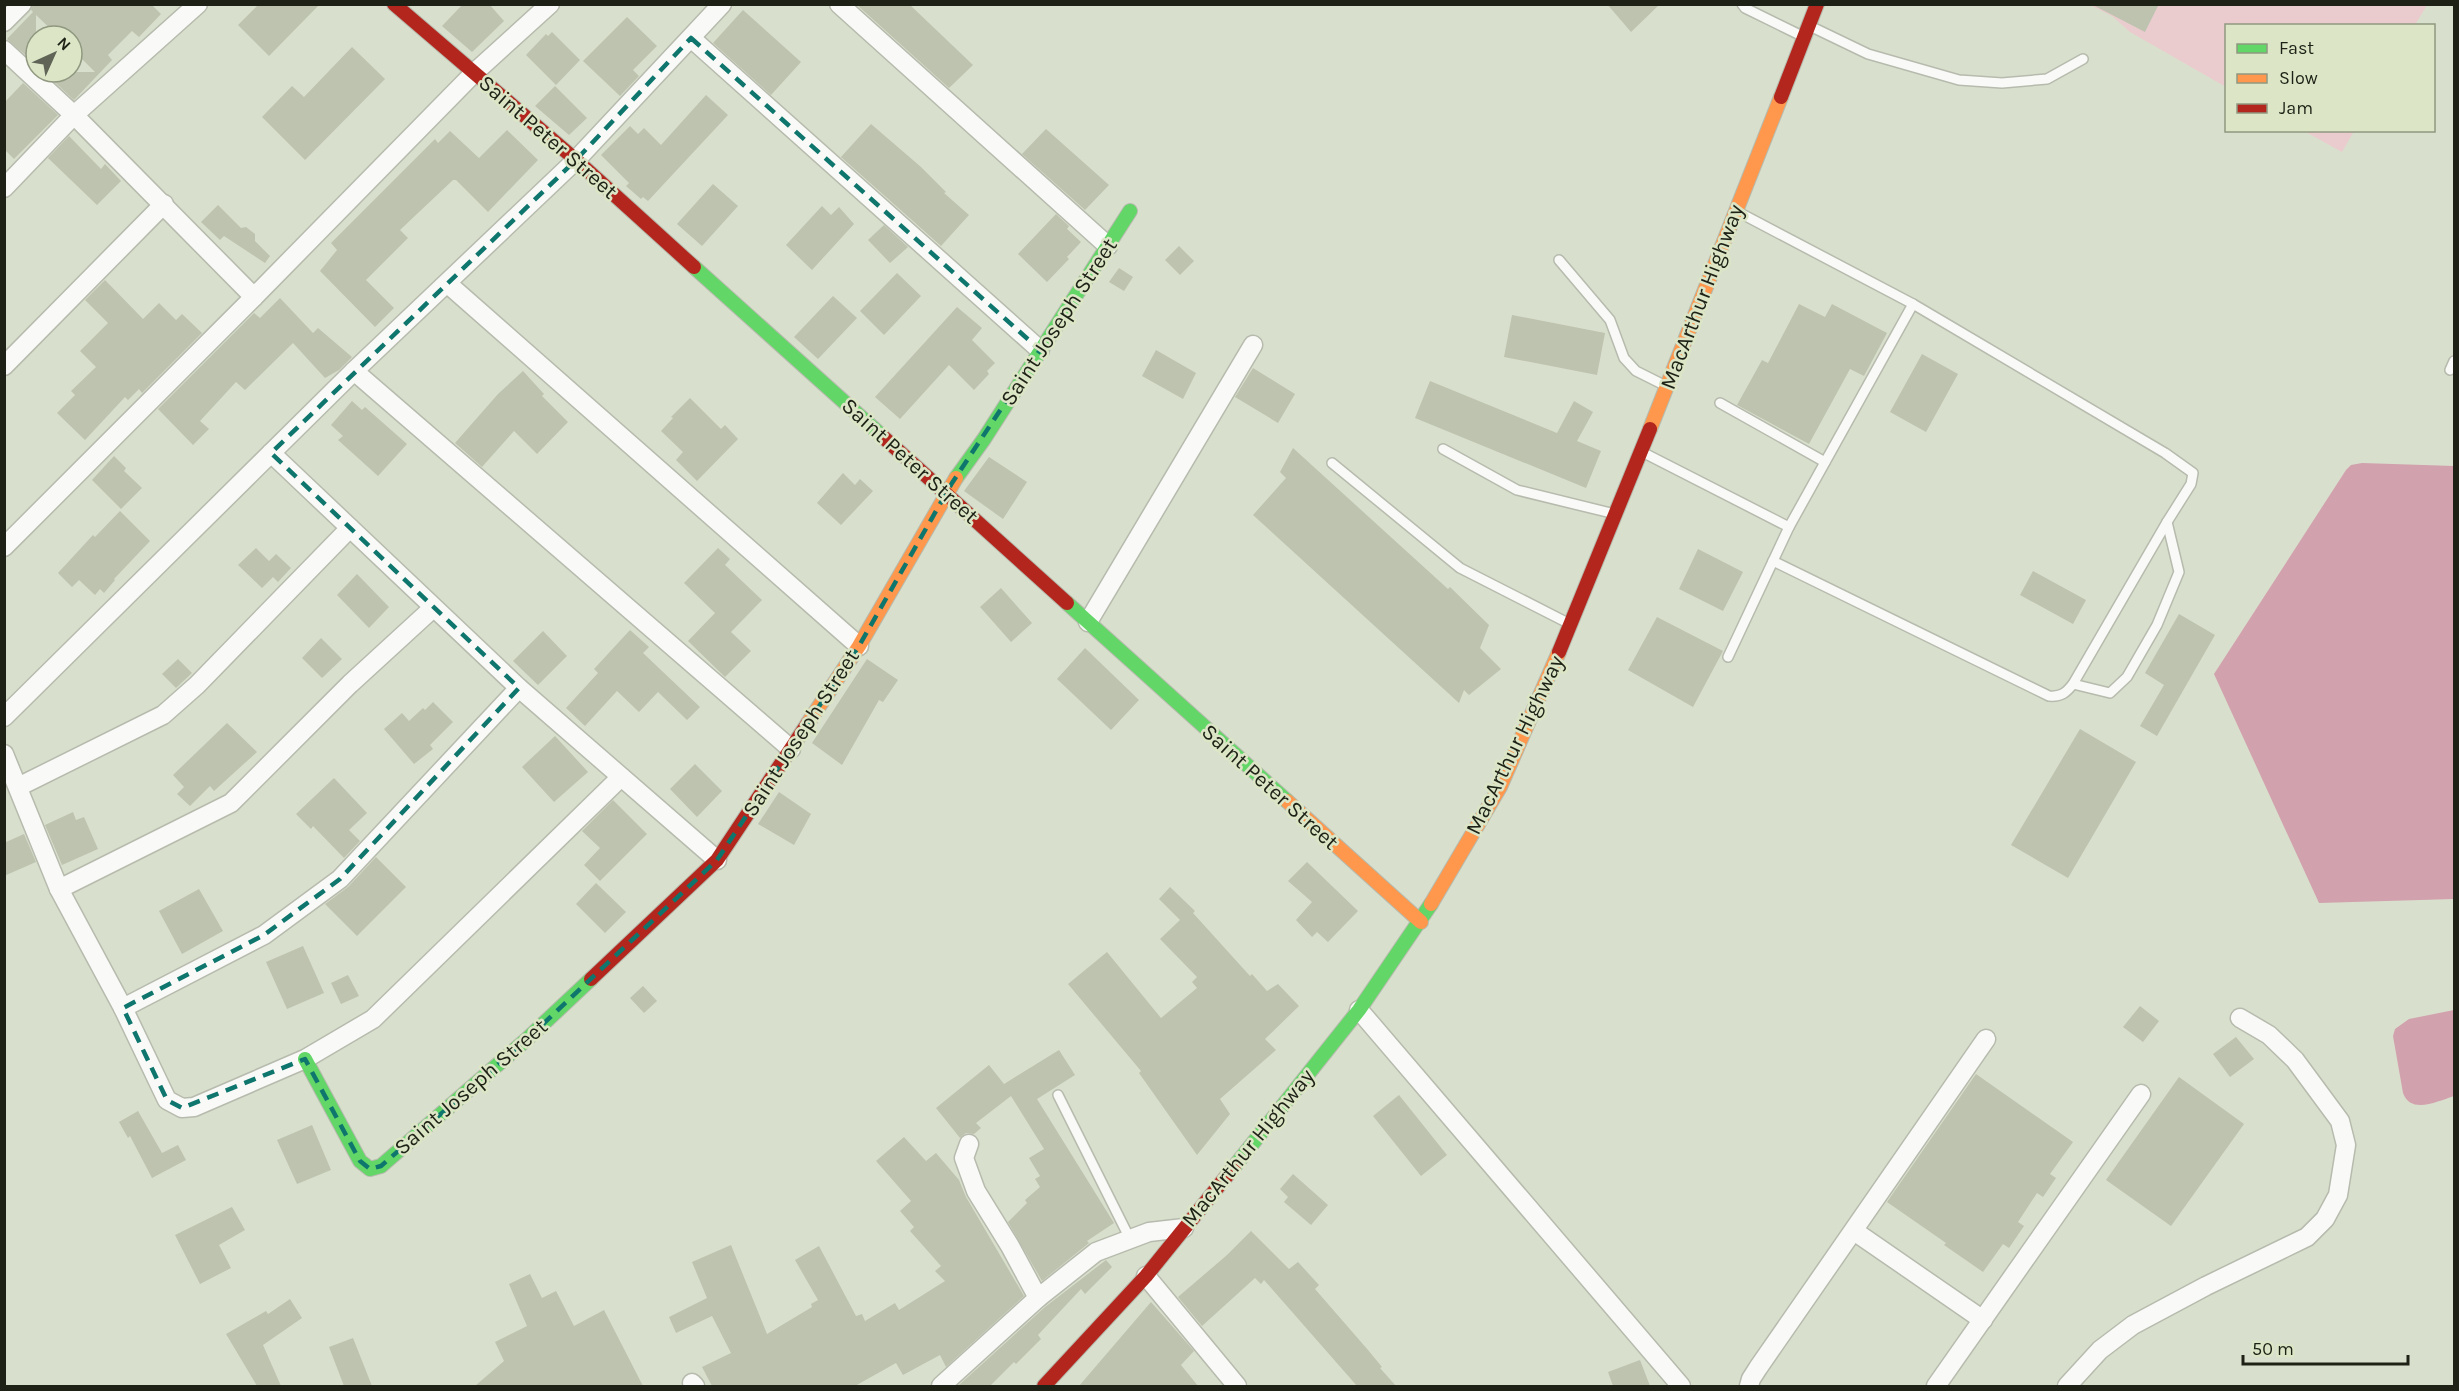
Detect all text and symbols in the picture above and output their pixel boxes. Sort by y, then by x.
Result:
north arrow [24,24,84,84]
legend [2225,24,2435,132]
text: N [53,33,75,55]
text: Fast [2279,37,2314,59]
text: Slow [2279,67,2318,89]
street label: Saint Peter Street [473,70,623,204]
text: Jam [2279,97,2313,119]
street label: MacArthur Highway [1655,201,1749,393]
street label: Saint Joseph Street [995,233,1123,411]
street label: Saint Peter Street [836,393,984,529]
street label: Saint Joseph Street [737,644,865,822]
street label: MacArthur Highway [1460,651,1570,839]
street label: Saint Peter Street [1196,719,1344,855]
street label: Saint Joseph Street [389,1013,553,1161]
street label: MacArthur Highway [1176,1064,1320,1232]
scale bar [2243,1328,2408,1366]
text: 50 m [2252,1338,2294,1360]

